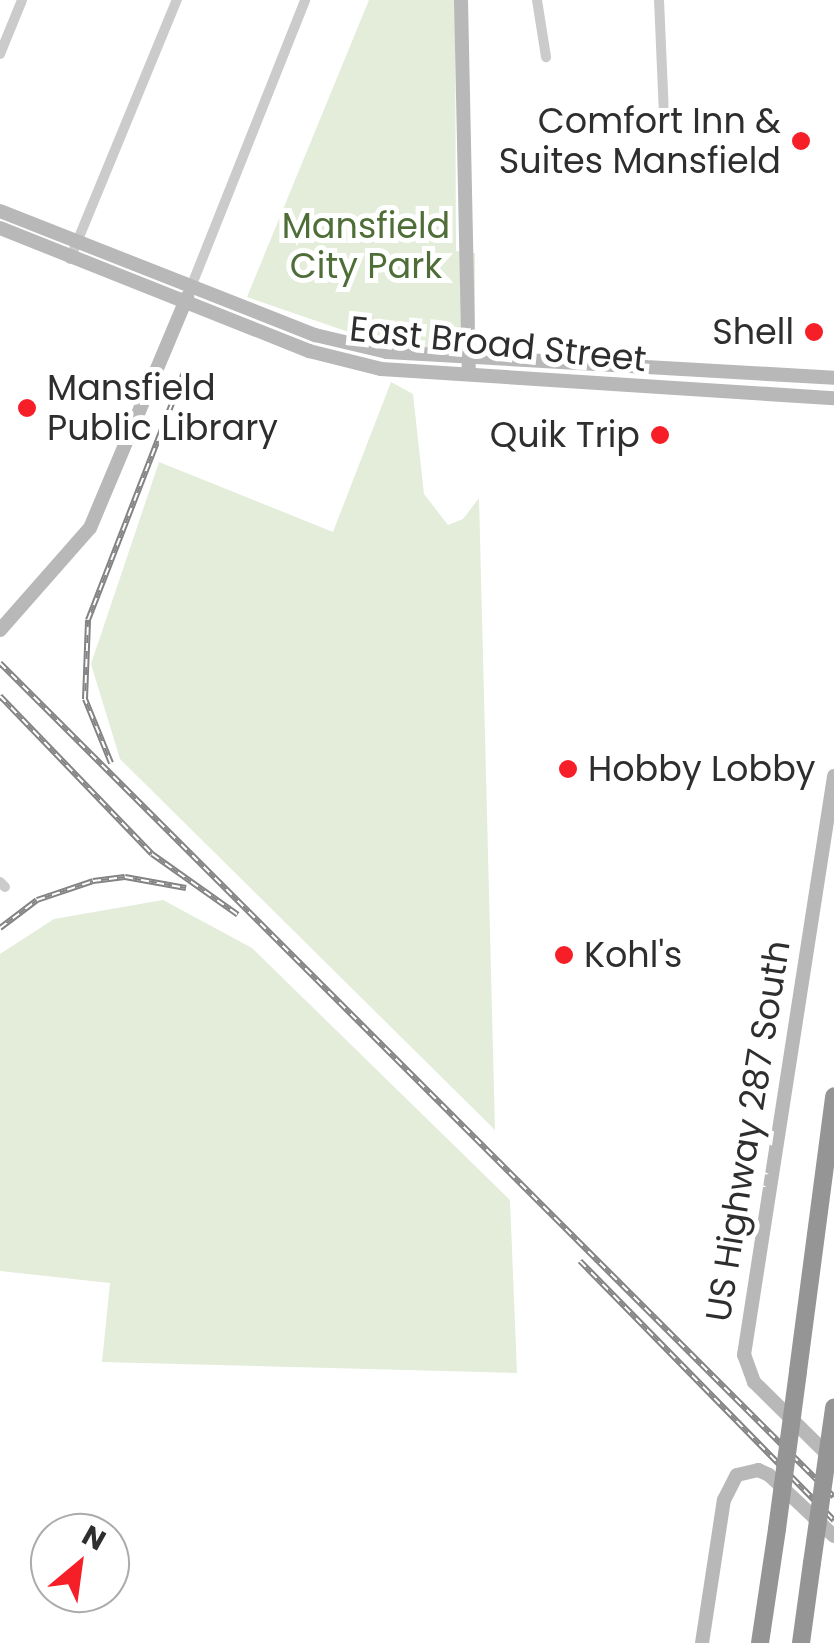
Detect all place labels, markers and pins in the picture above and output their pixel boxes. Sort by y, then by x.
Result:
place label: Comfort Inn & Suites Mansfield [499,100,781,182]
marker: Comfort Inn & Suites Mansfield [790,130,812,152]
place label: Shell [712,311,794,353]
marker: Shell [803,321,825,343]
place label: Mansfield Public Library [47,367,278,449]
marker: Mansfield Public Library [16,397,38,419]
place label: Quik Trip [490,414,640,456]
marker: Quik Trip [649,424,671,446]
place label: Hobby Lobby [588,748,816,790]
marker: Hobby Lobby [557,758,579,780]
place label: Kohl's [584,934,682,976]
marker: Kohl's [553,944,575,966]

